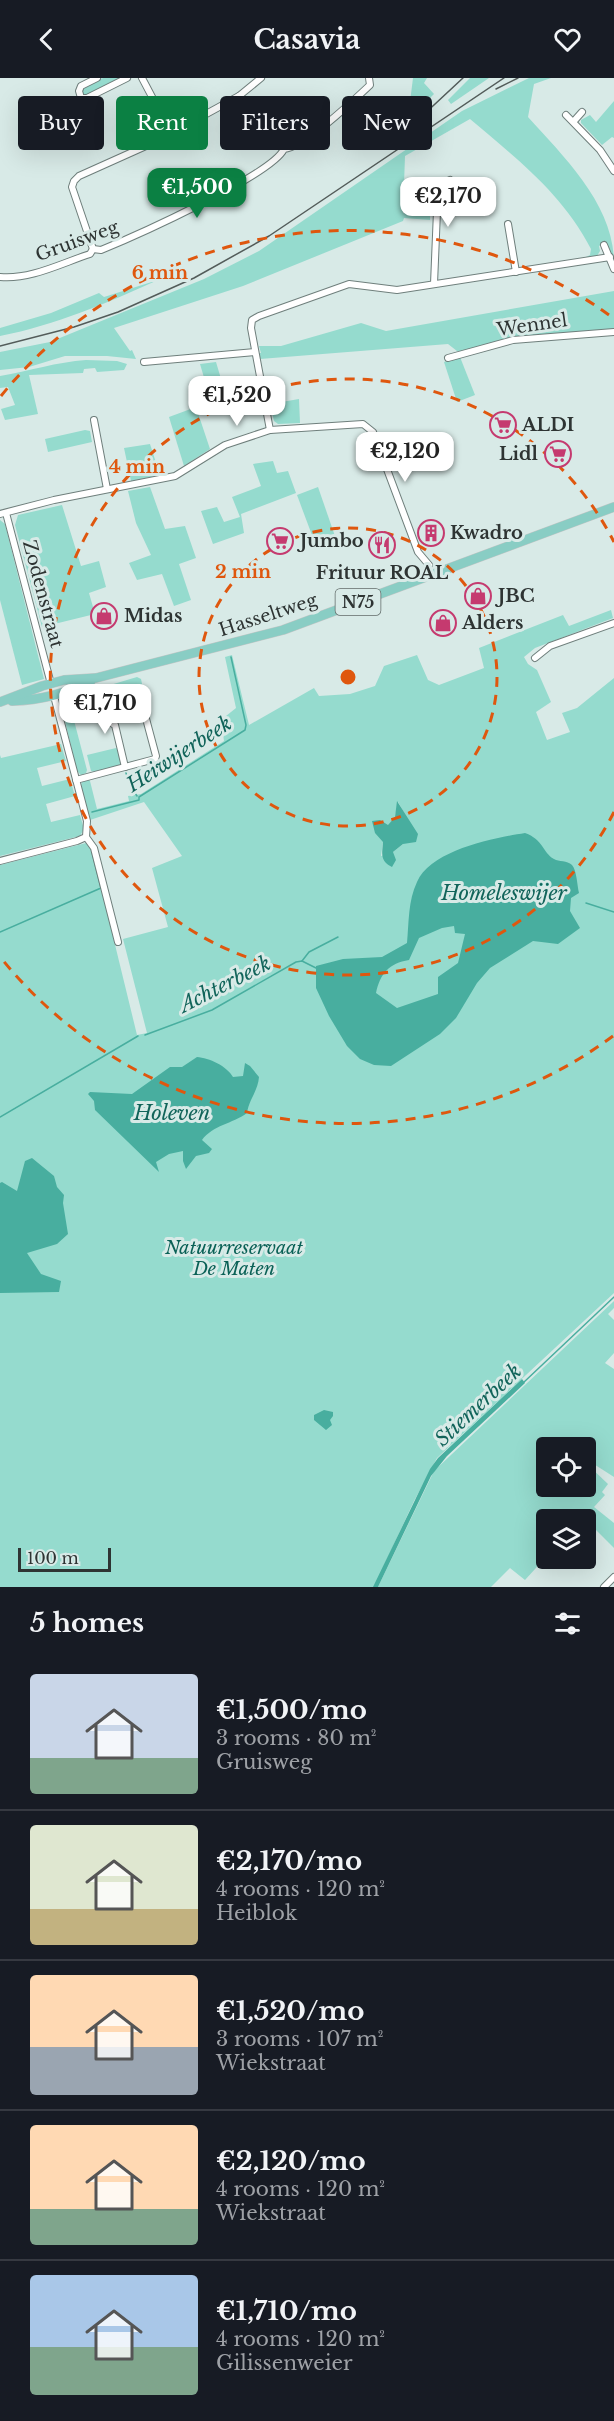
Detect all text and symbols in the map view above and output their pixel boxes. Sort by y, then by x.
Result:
icon: back [30,23,63,56]
text: Casavia [253,23,361,56]
icon: heart [551,23,584,56]
chip: Buy [18,96,104,150]
chip: Rent [116,96,208,150]
chip: Filters [220,96,330,150]
chip: New [342,96,432,150]
pin: €1,500 [148,168,246,219]
text: €1,500 [161,175,233,199]
pin: €2,170 [399,177,497,228]
text: €2,170 [414,184,482,208]
street label: Gruisweg [33,216,122,266]
text: 6 min [132,262,188,284]
street label: Wennel [494,309,569,341]
pin: €1,520 [188,376,286,427]
text: €1,520 [202,383,272,407]
supermarket icon: ALDI [488,410,518,440]
place label: ALDI [521,414,574,436]
pin: €2,120 [356,432,454,483]
text: €2,120 [370,439,440,463]
supermarket icon: Lidl [543,439,573,469]
place label: Lidl [499,443,539,465]
text: 4 min [109,456,165,478]
building icon: Kwadro [416,518,446,548]
place label: Kwadro [450,522,523,544]
supermarket icon: Jumbo [265,526,295,556]
place label: Jumbo [296,530,364,552]
restaurant icon: Frituur ROAL [367,530,397,560]
street label: Zodenstraat [18,538,68,651]
text: 2 min [215,561,271,583]
place label: Frituur ROAL [316,562,449,584]
shop icon: JBC [463,581,493,611]
place label: JBC [494,585,535,607]
street label: Hasseltweg [216,589,320,641]
road number: N75 [336,589,380,615]
shop icon: Midas [89,601,119,631]
place label: Midas [124,605,182,627]
shop icon: Alders [428,608,458,638]
place label: Alders [461,612,523,634]
centre of rings [338,667,358,687]
pin: €1,710 [56,684,154,735]
text: €1,710 [73,691,137,715]
water label: Heiwijerbeek [121,711,236,797]
water label: Homeleswijer [440,881,568,905]
water label: Achterbeek [173,951,275,1019]
water label: Holeven [133,1101,210,1125]
park label: Natuurreservaat De Maten [164,1237,303,1280]
water label: Stiemerbeek [430,1359,526,1451]
map controls [536,1437,596,1569]
button: locate [536,1437,596,1497]
button: layers [536,1509,596,1569]
scale bar [18,1545,111,1572]
text: 100 m [27,1548,79,1568]
text: 5 homes [30,1607,144,1639]
icon: filters [551,1607,584,1640]
text: €1,500/mo [216,1694,367,1726]
icon: home [78,1698,150,1770]
text: 3 rooms · 80 m² [216,1726,377,1750]
text: Gruisweg [216,1750,312,1774]
text: €2,170/mo [216,1845,362,1877]
icon: home [78,1849,150,1921]
text: 4 rooms · 120 m² [216,1877,385,1901]
text: Heiblok [216,1901,297,1925]
text: €1,520/mo [216,1995,364,2027]
icon: home [78,1999,150,2071]
text: 3 rooms · 107 m² [216,2027,383,2051]
text: Wiekstraat [216,2051,326,2075]
text: €2,120/mo [216,2145,366,2177]
icon: home [78,2149,150,2221]
text: 4 rooms · 120 m² [216,2177,385,2201]
text: Wiekstraat [216,2201,326,2225]
text: €1,710/mo [216,2295,357,2327]
icon: home [78,2299,150,2371]
text: 4 rooms · 120 m² [216,2327,385,2351]
text: Gilissenweier [216,2351,353,2375]

